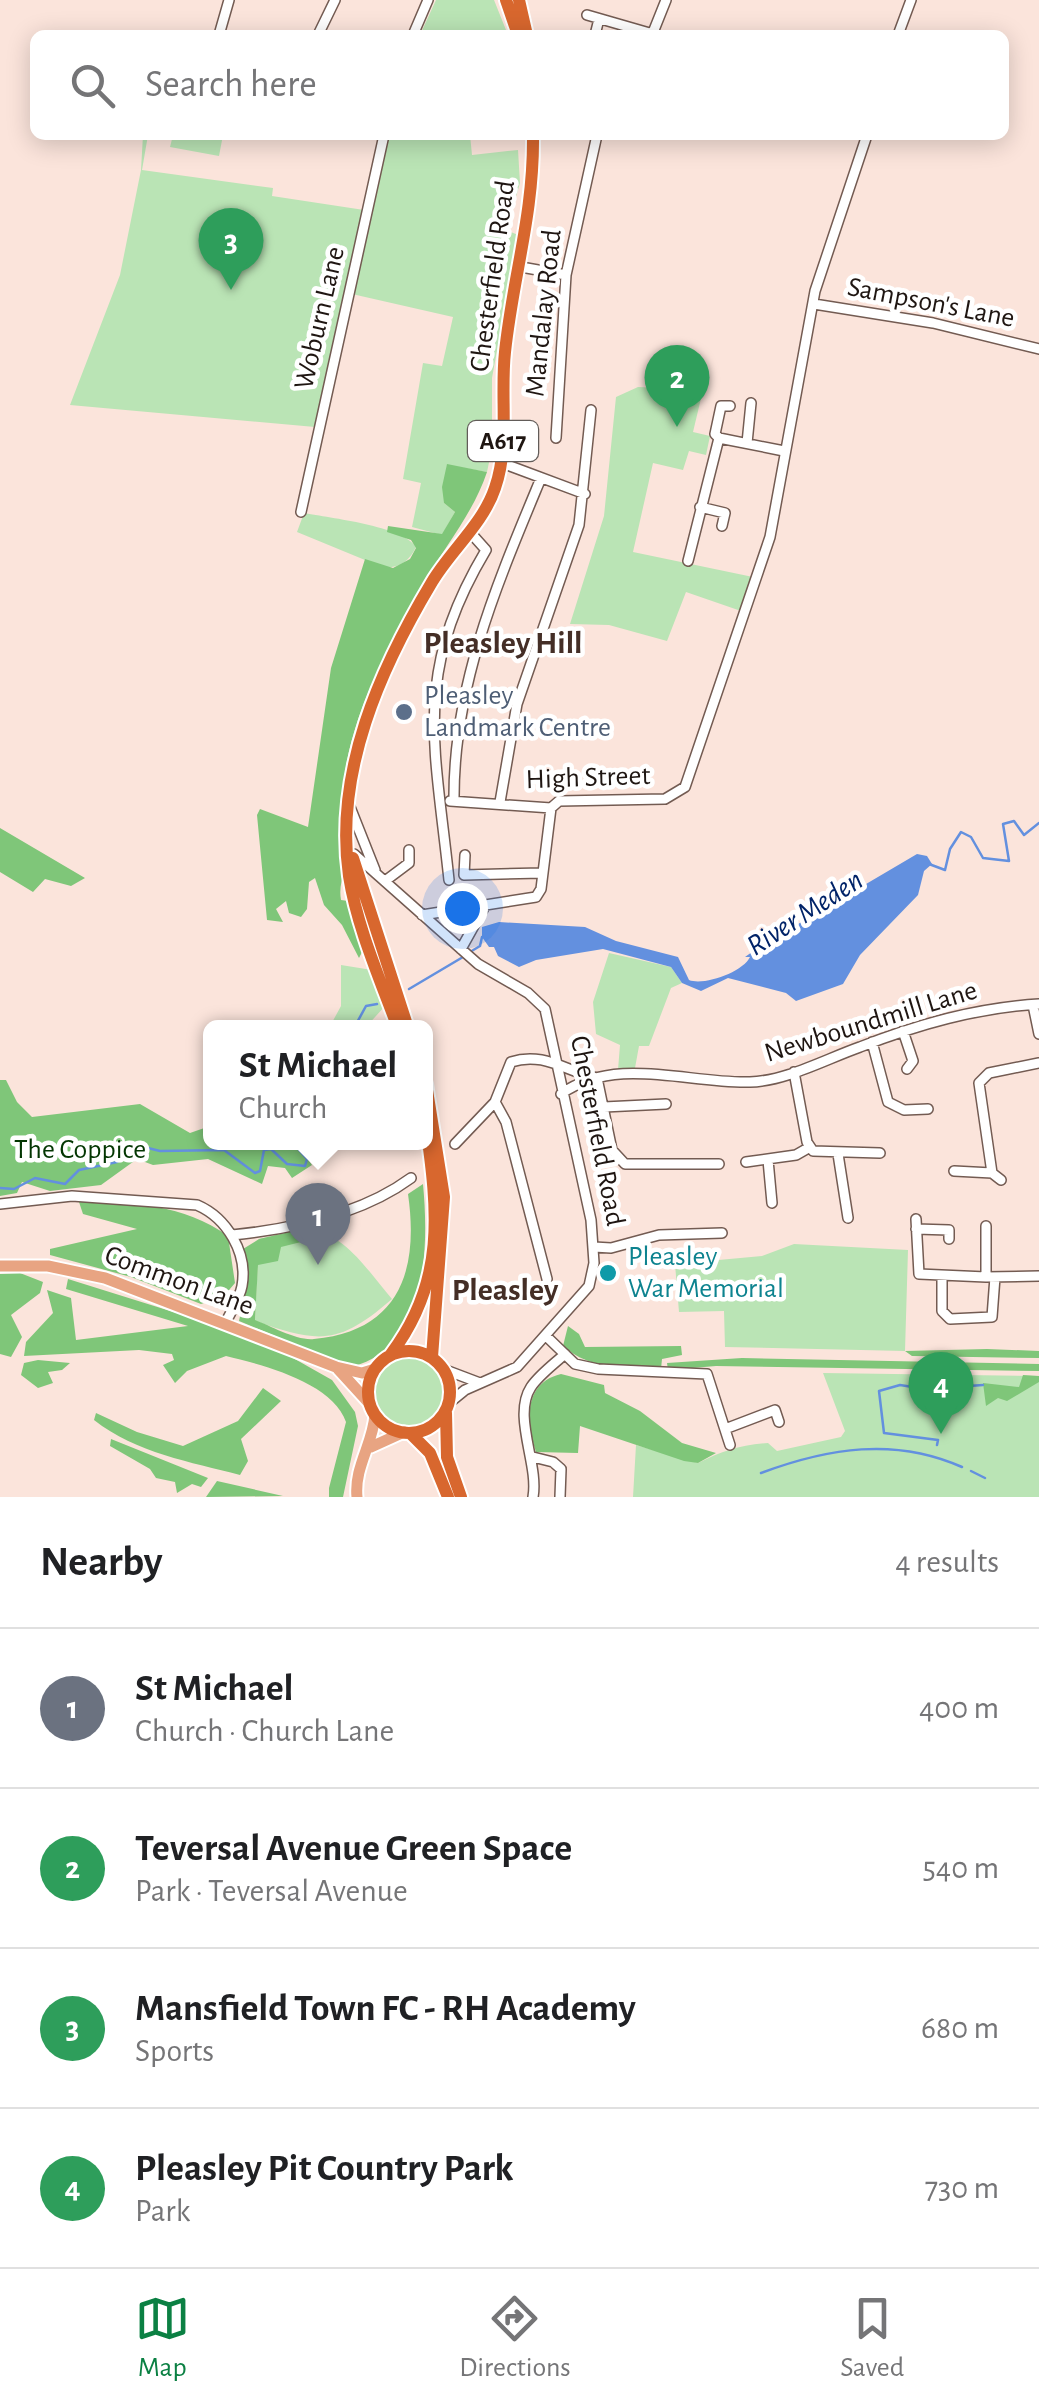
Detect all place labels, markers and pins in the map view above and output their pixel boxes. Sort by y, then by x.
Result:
pin: 3 [198,208,264,290]
pin: 2 [644,344,710,427]
place label: Pleasley Landmark Centre [424,682,611,742]
marker: Pleasley Landmark Centre [393,701,415,723]
pin: 1 [286,1182,350,1265]
place label: Pleasley War Memorial [628,1243,784,1303]
marker: Pleasley War Memorial [597,1262,619,1284]
pin: 4 [908,1352,974,1434]

